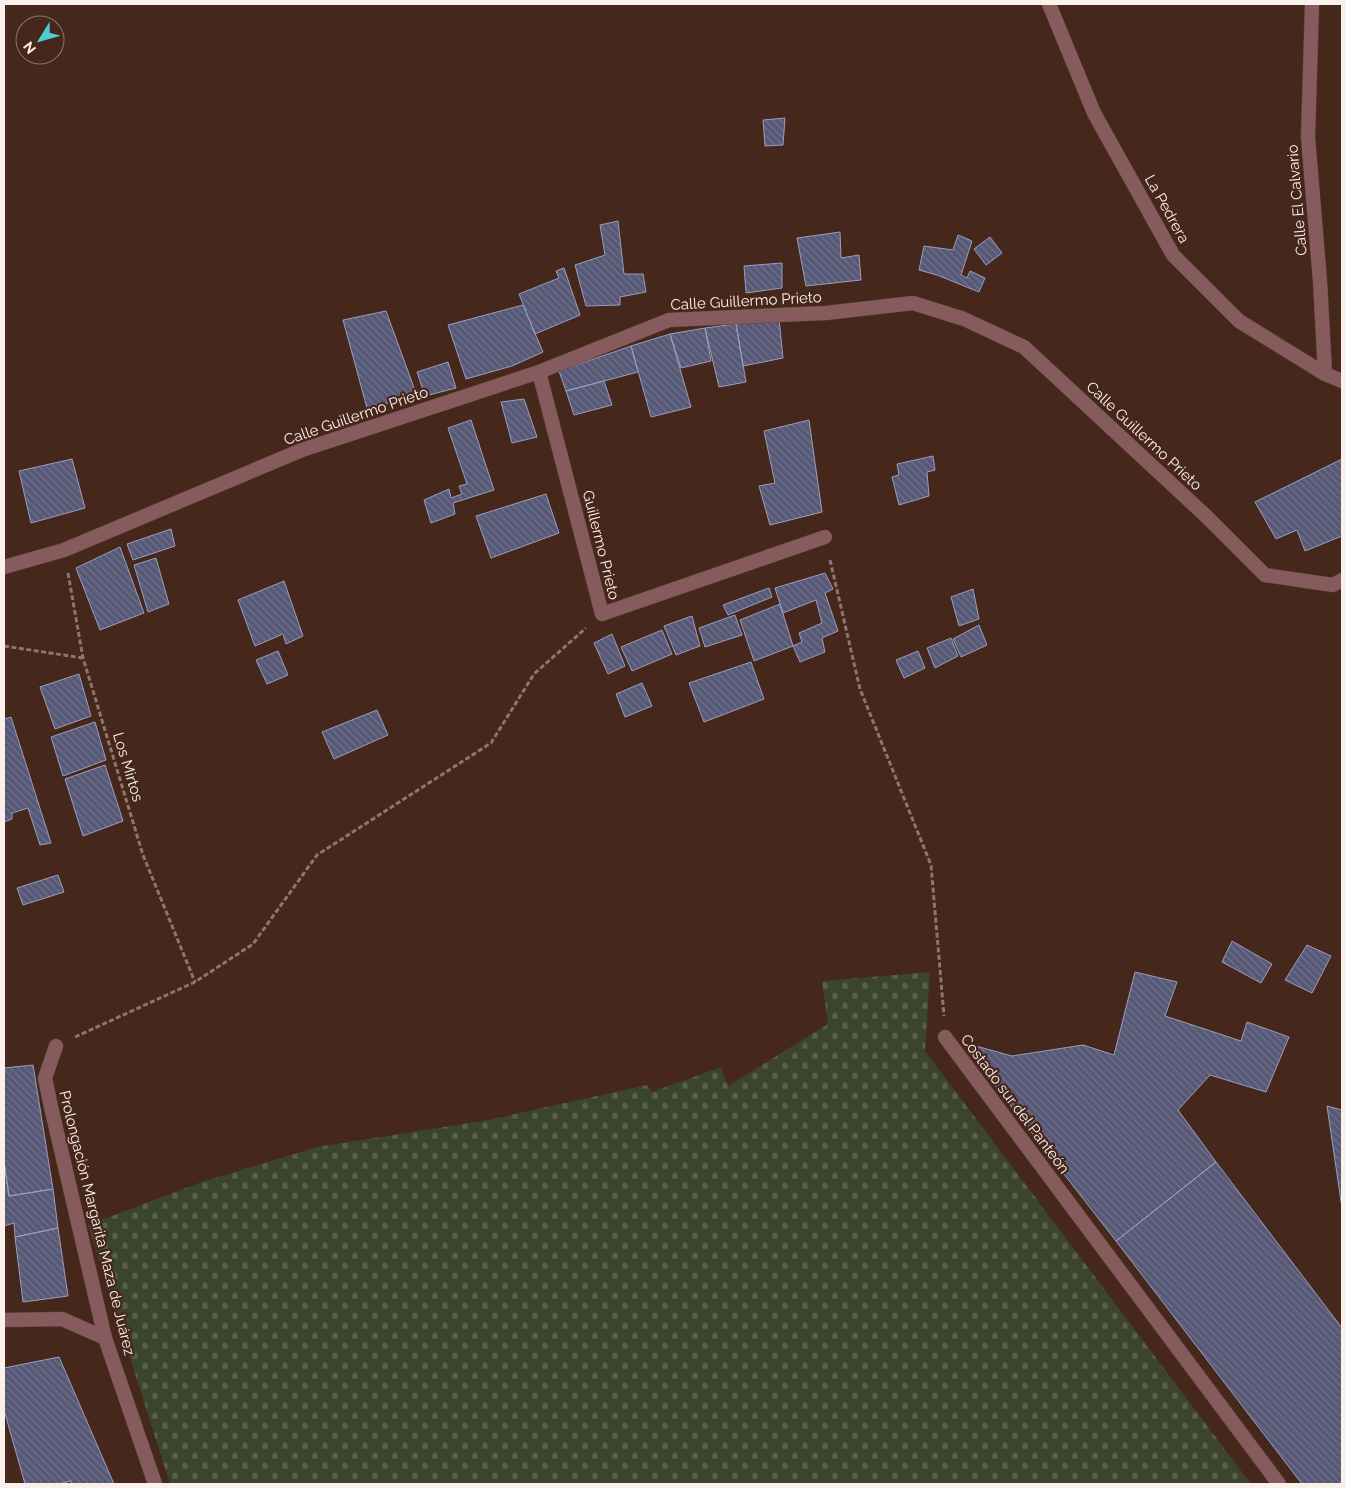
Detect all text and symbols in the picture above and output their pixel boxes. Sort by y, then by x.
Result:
north arrow [15,15,65,65]
text: N [20,39,39,57]
street label: Calle El Calvario [1283,144,1311,256]
street label: La Pedrera [1141,172,1193,246]
street label: Calle Guillermo Prieto [670,288,822,314]
street label: Calle Guillermo Prieto [1083,378,1206,494]
street label: Calle Guillermo Prieto [282,383,431,449]
street label: Guillermo Prieto [579,488,623,602]
street label: Los Mirtos [109,730,147,804]
street label: Costado sur del Panteón [957,1031,1073,1177]
street label: Prolongación Margarita Maza de Juárez [55,1089,139,1357]

